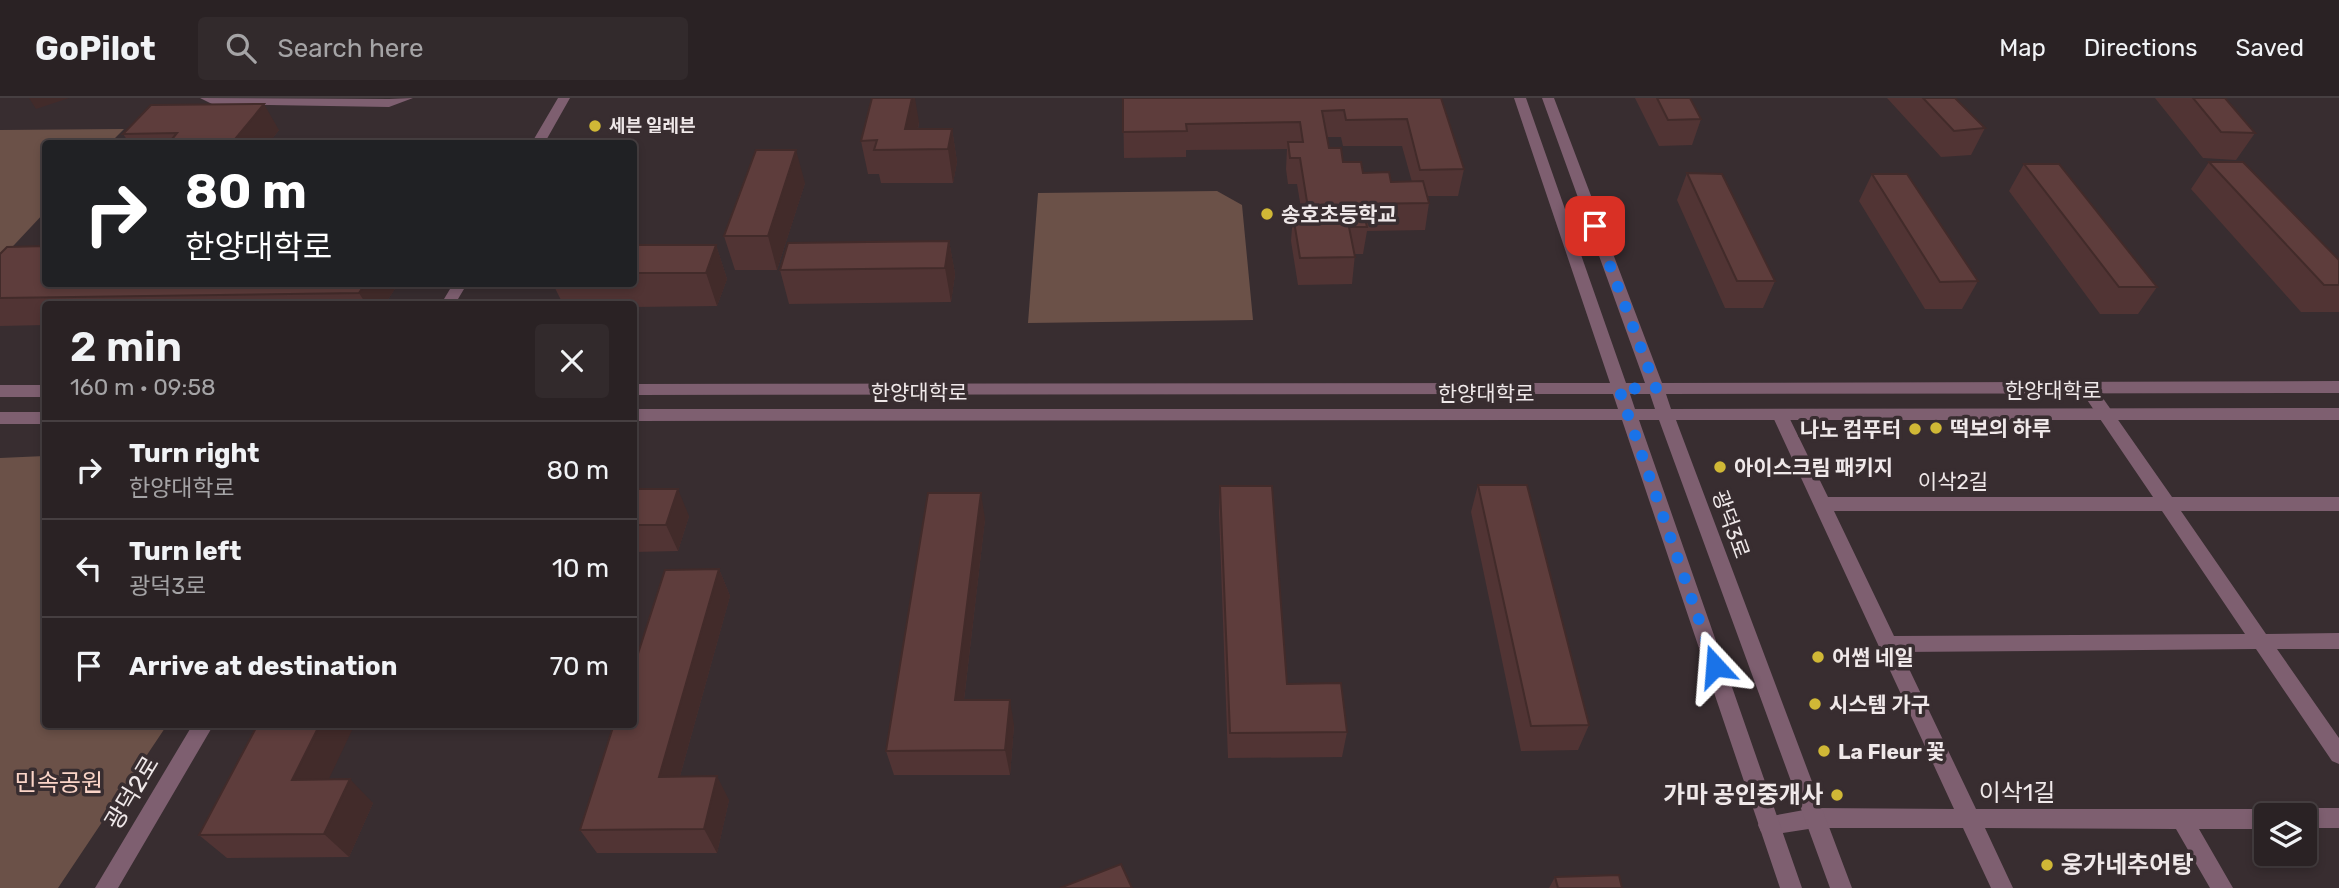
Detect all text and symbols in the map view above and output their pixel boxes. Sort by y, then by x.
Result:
search box [198,17,688,80]
text: GoPilot [35,29,156,68]
icon: search [222,29,260,67]
text: Search here [278,33,423,64]
text: Map [1999,34,2046,62]
text: Directions [2084,34,2197,62]
text: Saved [2235,34,2304,62]
place label: 세븐 일레븐 [609,115,696,137]
marker: 세븐 일레븐 [587,118,603,134]
text: 80 m [185,162,307,220]
icon: right [70,168,161,259]
pin [1565,196,1625,256]
place label: 송호초등학교 [1281,202,1397,227]
marker: 송호초등학교 [1259,206,1275,222]
icon: arrive [1576,207,1614,245]
text: 한양대학로 [185,228,332,266]
text: 2 min [70,322,182,372]
button: close [535,324,609,398]
text: 160 m · 09:58 [70,373,216,401]
street label: 한양대학로 [2005,378,2101,403]
street label: 한양대학로 [871,380,967,405]
street label: 한양대학로 [1438,381,1534,406]
place label: 떡보의 하루 [1950,416,2051,441]
place label: 나노 컴푸터 [1800,417,1901,442]
marker: 떡보의 하루 [1928,420,1944,436]
marker: 나노 컴푸터 [1907,421,1923,437]
text: Turn right [129,438,259,469]
icon: right [70,451,108,489]
text: 80 m [546,455,609,486]
place label: 아이스크림 패키지 [1734,455,1893,480]
marker: 아이스크림 패키지 [1712,459,1728,475]
street label: 이삭2길 [1918,469,1988,494]
text: 한양대학로 [129,474,235,502]
street label: 광덕3로 [1707,487,1755,561]
text: Turn left [129,536,241,567]
icon: left [70,549,108,587]
text: 10 m [552,553,609,584]
text: 광덕3로 [129,572,206,600]
position arrow [1678,629,1752,703]
place label: 어썸 네일 [1832,645,1914,670]
icon: arrive [70,647,108,685]
marker: 어썸 네일 [1810,649,1826,665]
text: Arrive at destination [129,651,397,682]
text: 70 m [550,651,609,682]
place label: 시스템 가구 [1829,692,1930,717]
marker: 시스템 가구 [1807,696,1823,712]
place label: La Fleur 꽃 [1838,739,1945,764]
marker: La Fleur 꽃 [1816,743,1832,759]
street label: 광덕2로 [99,751,165,835]
park label: 민속공원 [15,769,103,797]
street label: 이삭1길 [1979,779,2055,807]
place label: 가마 공인중개사 [1663,781,1823,809]
marker: 가마 공인중개사 [1829,787,1845,803]
map controls [2254,803,2317,866]
button: layers [2254,803,2317,866]
place label: 웅가네추어탕 [2061,851,2193,879]
marker: 웅가네추어탕 [2039,857,2055,873]

